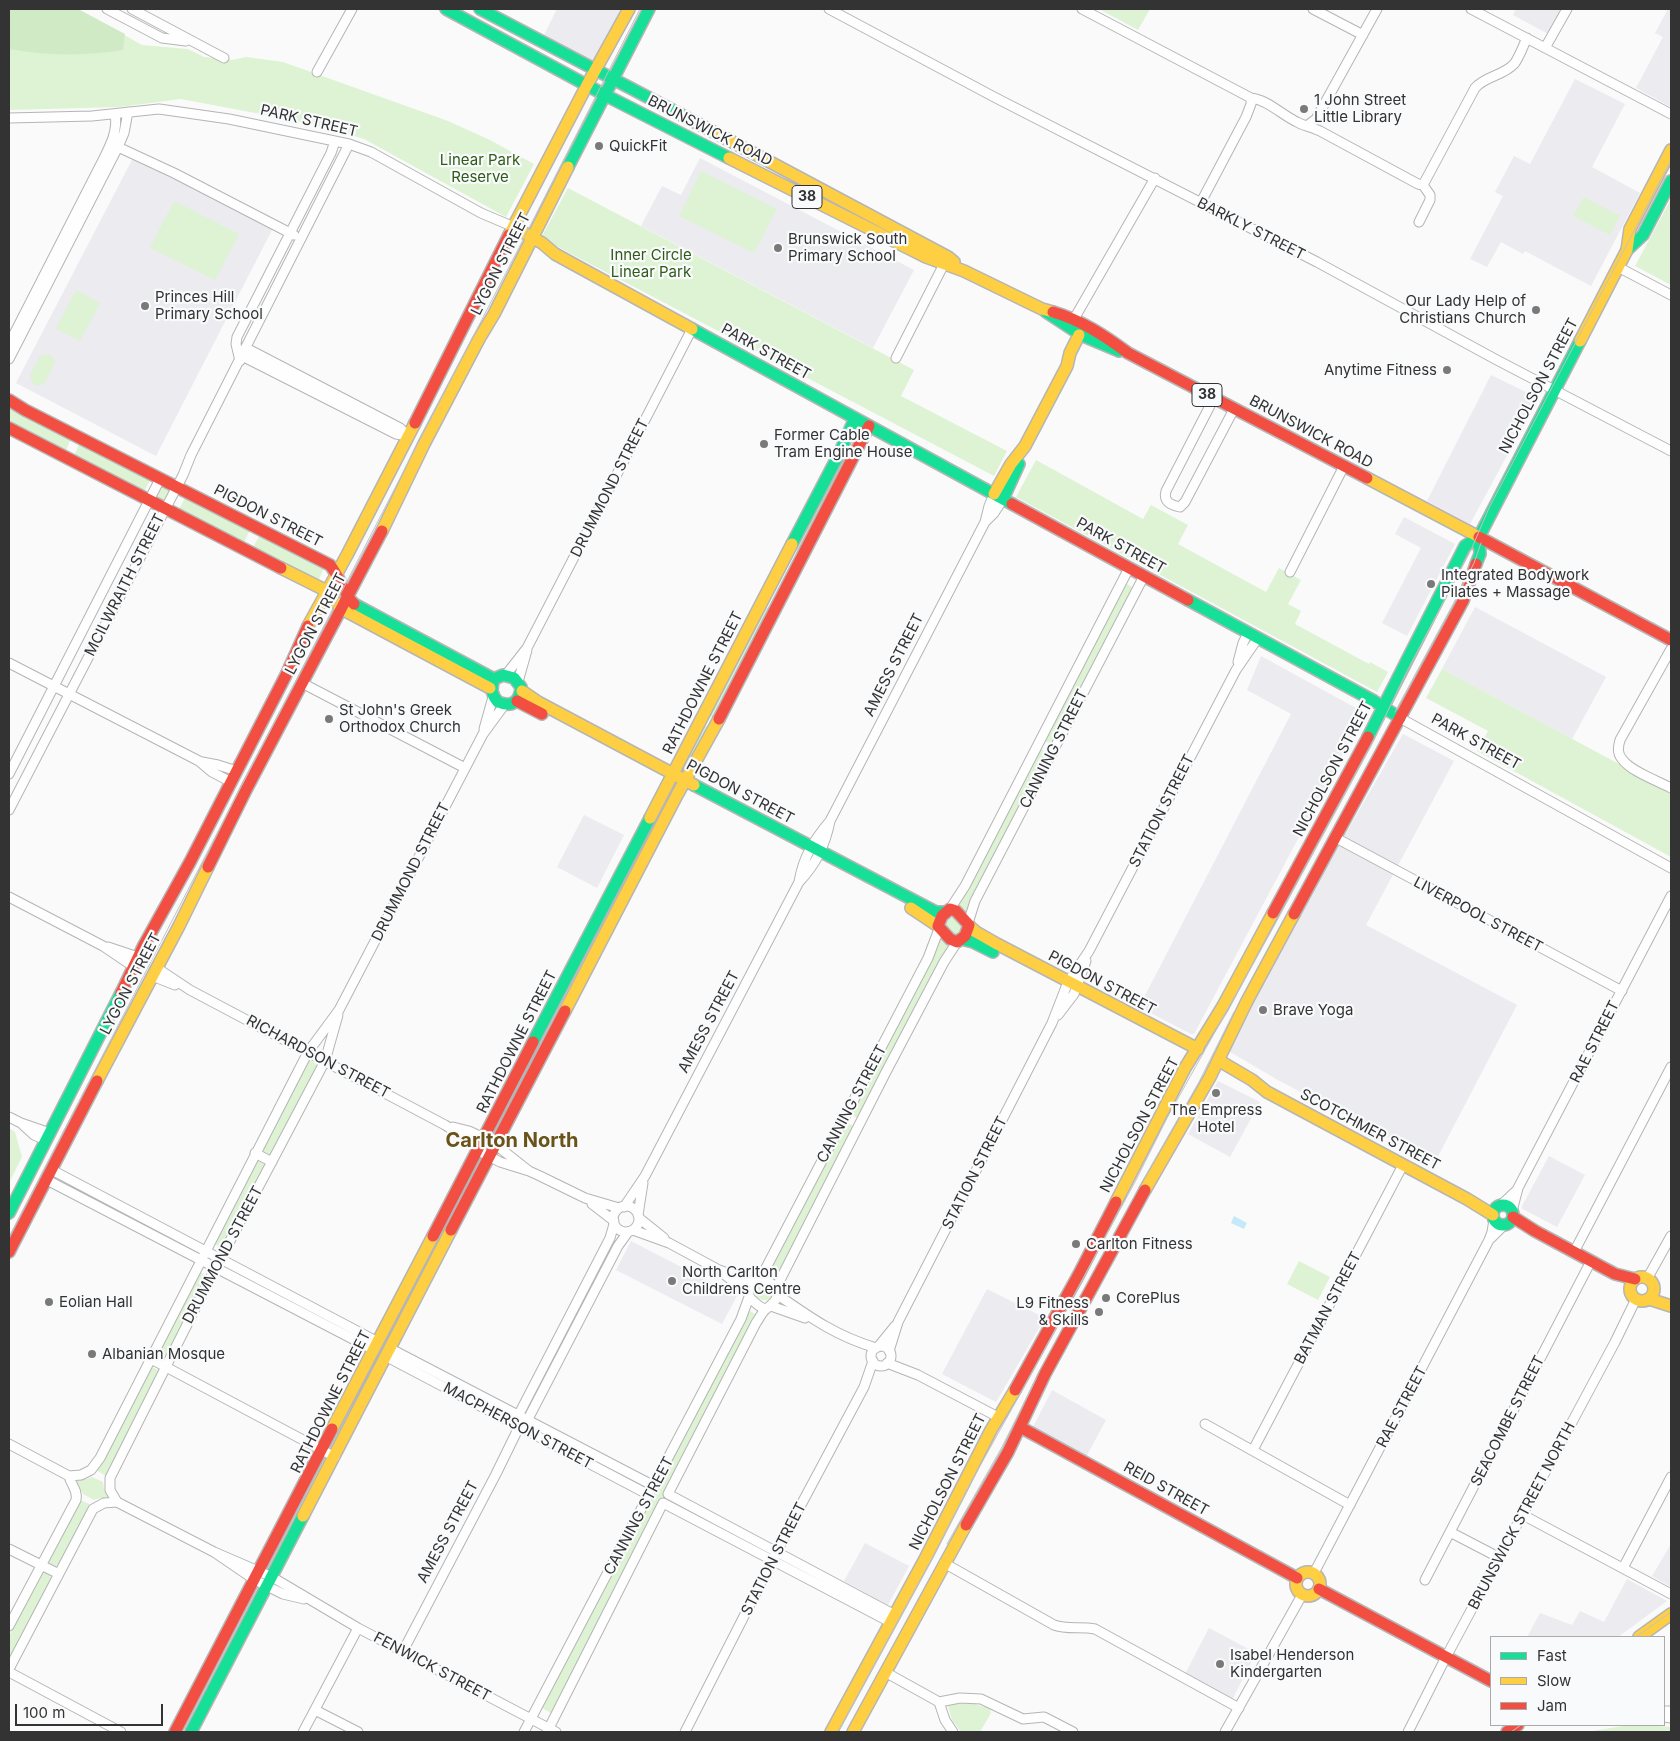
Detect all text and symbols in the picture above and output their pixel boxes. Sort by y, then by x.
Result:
place label: 1 John Street Little Library [1314,91,1406,126]
street label: BRUNSWICK ROAD [645,92,775,170]
street label: PARK STREET [259,101,359,141]
marker: 1 John Street Little Library [1298,103,1310,115]
place label: QuickFit [609,137,667,155]
marker: QuickFit [593,140,605,152]
park label: Linear Park Reserve [440,151,520,186]
road number: 38 [792,186,822,208]
street label: BARKLY STREET [1194,194,1308,264]
street label: LYGON STREET [467,210,535,318]
place label: Brunswick South Primary School [788,230,907,265]
marker: Brunswick South Primary School [772,242,784,254]
park label: Inner Circle Linear Park [610,246,692,281]
place label: Princes Hill Primary School [155,288,263,323]
place label: Our Lady Help of Christians Church [1399,292,1526,327]
marker: Princes Hill Primary School [139,300,151,312]
marker: Our Lady Help of Christians Church [1530,304,1542,316]
street label: NICHOLSON STREET [1496,315,1582,457]
street label: PARK STREET [718,320,814,384]
place label: Anytime Fitness [1324,361,1437,379]
marker: Anytime Fitness [1441,364,1453,376]
road number: 38 [1192,384,1222,406]
street label: BRUNSWICK ROAD [1246,392,1376,472]
street label: DRUMMOND STREET [567,416,653,560]
place label: Former Cable Tram Engine House [774,426,912,461]
marker: Former Cable Tram Engine House [758,438,770,450]
street label: PIGDON STREET [211,481,325,551]
street label: MCILWRAITH STREET [81,511,169,659]
street label: PARK STREET [1073,514,1169,578]
place label: Integrated Bodywork Pilates + Massage [1441,566,1589,601]
street label: LYGON STREET [282,570,350,678]
marker: Integrated Bodywork Pilates + Massage [1425,578,1437,590]
street label: RATHDOWNE STREET [659,609,747,757]
street label: AMESS STREET [860,611,928,719]
street label: CANNING STREET [1016,687,1092,811]
street label: NICHOLSON STREET [1290,698,1376,840]
place label: St John's Greek Orthodox Church [339,701,461,736]
street label: PARK STREET [1428,710,1524,774]
marker: St John's Greek Orthodox Church [323,713,335,725]
street label: STATION STREET [1126,751,1198,871]
street label: PIGDON STREET [683,756,797,828]
street label: DRUMMOND STREET [368,800,454,944]
street label: LIVERPOOL STREET [1410,873,1546,957]
street label: LYGON STREET [97,930,165,1038]
street label: PIGDON STREET [1045,947,1159,1019]
street label: RATHDOWNE STREET [473,968,561,1116]
street label: AMESS STREET [675,968,743,1076]
street label: RAE STREET [1567,998,1623,1086]
place label: Brave Yoga [1273,1001,1353,1019]
marker: Brave Yoga [1257,1004,1269,1016]
street label: RICHARDSON STREET [243,1012,393,1102]
street label: CANNING STREET [813,1042,891,1166]
street label: NICHOLSON STREET [1097,1054,1183,1196]
street label: SCOTCHMER STREET [1297,1085,1443,1175]
marker: The Empress Hotel [1210,1087,1222,1099]
place label: The Empress Hotel [1170,1101,1262,1136]
street label: STATION STREET [939,1113,1011,1233]
district label: Carlton North [445,1129,579,1153]
street label: DRUMMOND STREET [179,1183,267,1327]
place label: Carlton Fitness [1086,1235,1193,1253]
marker: Carlton Fitness [1070,1238,1082,1250]
street label: BATMAN STREET [1291,1249,1365,1367]
place label: North Carlton Childrens Centre [682,1263,801,1298]
marker: North Carlton Childrens Centre [666,1275,678,1287]
place label: CorePlus [1116,1289,1180,1307]
marker: CorePlus [1100,1292,1112,1304]
place label: Eolian Hall [59,1293,133,1311]
place label: L9 Fitness & Skills [1016,1294,1089,1329]
marker: Eolian Hall [43,1296,55,1308]
marker: L9 Fitness & Skills [1093,1306,1105,1318]
street label: RATHDOWNE STREET [287,1328,375,1476]
place label: Albanian Mosque [102,1345,225,1363]
marker: Albanian Mosque [86,1348,98,1360]
street label: SEACOMBE STREET [1467,1353,1549,1489]
street label: RAE STREET [1373,1363,1431,1451]
street label: MACPHERSON STREET [440,1379,596,1473]
street label: NICHOLSON STREET [906,1411,990,1553]
street label: BRUNSWICK STREET NORTH [1465,1419,1579,1613]
street label: CANNING STREET [600,1454,678,1578]
street label: REID STREET [1120,1458,1212,1520]
street label: AMESS STREET [414,1478,482,1586]
street label: STATION STREET [738,1499,810,1619]
street label: FENWICK STREET [370,1629,494,1705]
legend [1490,1636,1665,1726]
place label: Isabel Henderson Kindergarten [1230,1646,1354,1681]
text: Fast [1537,1646,1567,1665]
marker: Isabel Henderson Kindergarten [1214,1658,1226,1670]
text: Slow [1537,1671,1571,1690]
scale bar [18,1694,165,1726]
text: Jam [1537,1696,1567,1715]
text: 100 m [23,1703,65,1722]

